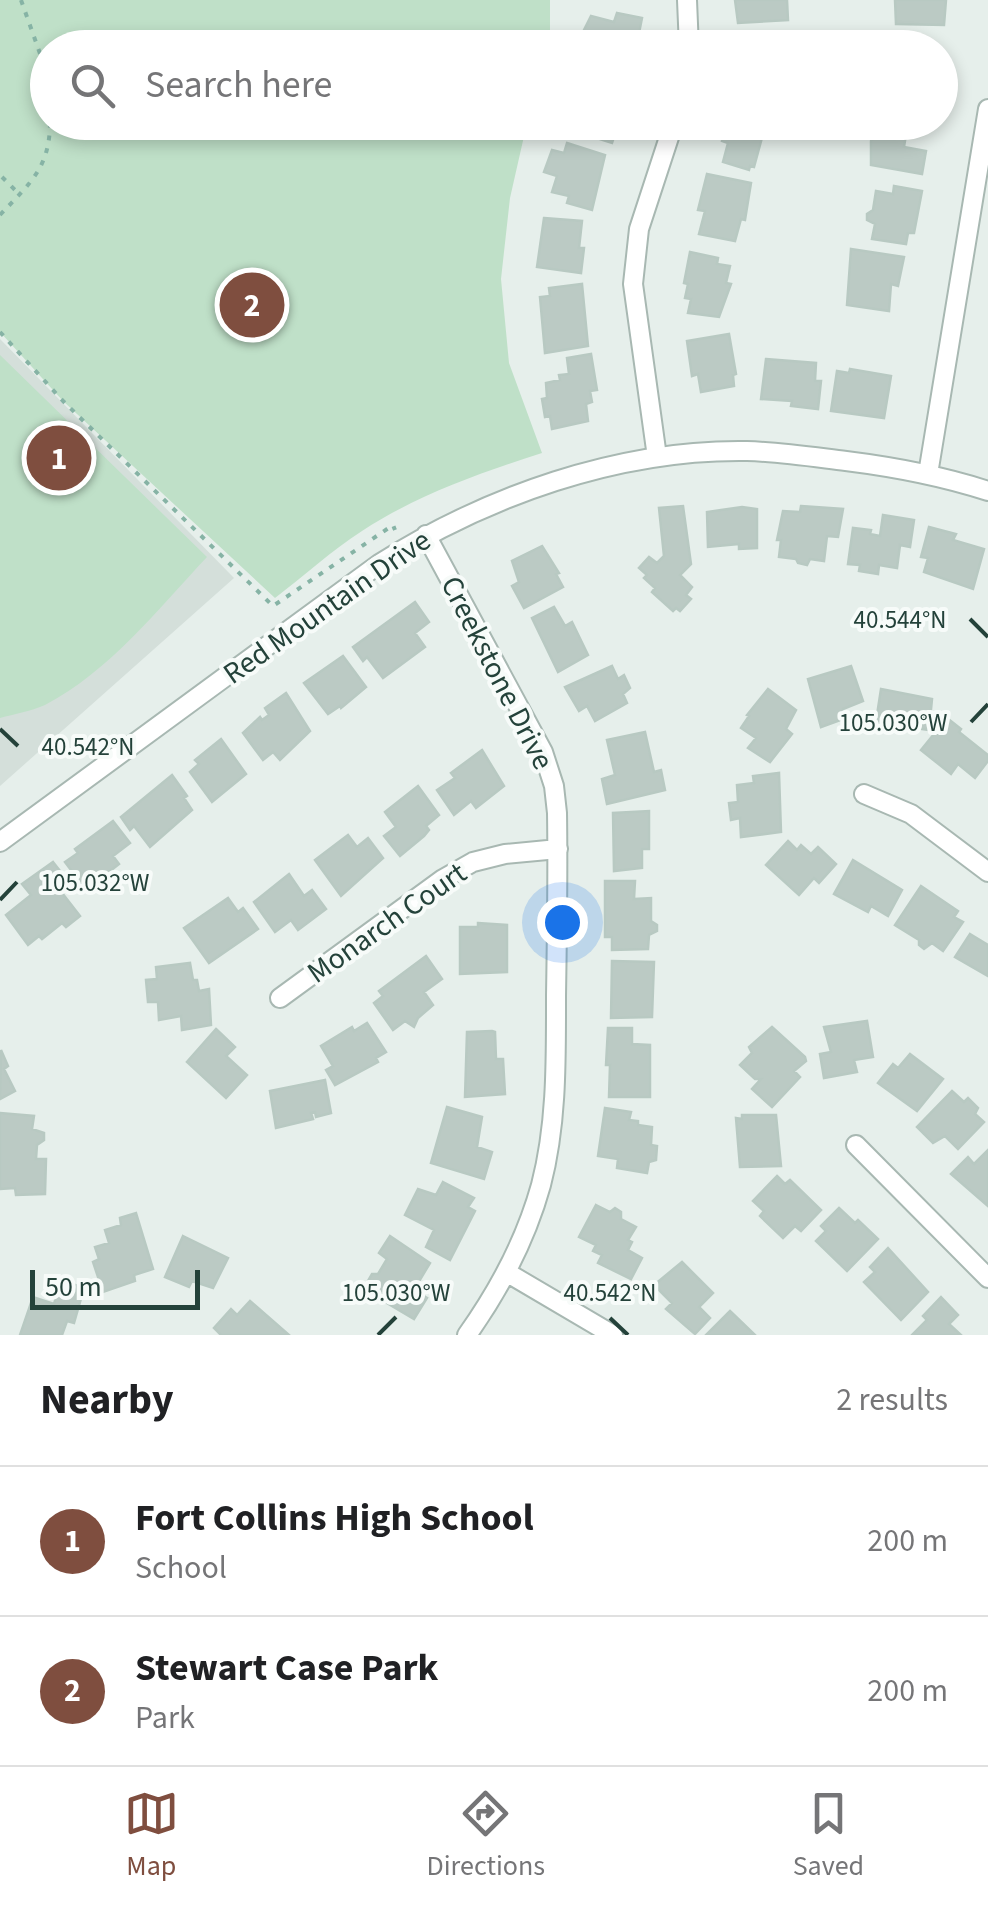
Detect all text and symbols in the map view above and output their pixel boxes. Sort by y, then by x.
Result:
search box [30,30,958,140]
icon: search [65,58,120,113]
text: Search here [145,58,332,112]
pin: 2 [220,268,284,342]
pin: 1 [27,420,92,496]
street label: Red Mountain Drive [215,519,439,695]
street label: Creekstone Drive [430,569,564,777]
text: 40.544°N [854,602,946,638]
text: 105.030°W [839,705,948,741]
text: 40.542°N [42,729,134,765]
street label: Monarch Court [298,852,476,994]
text: 105.032°W [41,865,150,901]
your location [537,897,588,948]
scale bar [30,1265,200,1310]
text: 50 m [45,1267,102,1307]
text: 105.030°W [342,1275,451,1311]
text: 40.542°N [564,1275,656,1311]
text: Nearby [40,1370,174,1430]
text: 2 results [836,1377,948,1423]
text: Fort Collins High School [135,1491,534,1545]
text: 1 [64,1518,81,1564]
text: 200 m [867,1518,948,1564]
text: School [135,1545,227,1591]
text: Stewart Case Park [135,1641,438,1695]
text: 2 [64,1668,81,1714]
text: 200 m [867,1668,948,1714]
text: Park [135,1695,195,1741]
tab: Map [124,1786,179,1886]
tab: Directions [427,1786,545,1886]
tab: Saved [793,1786,864,1886]

